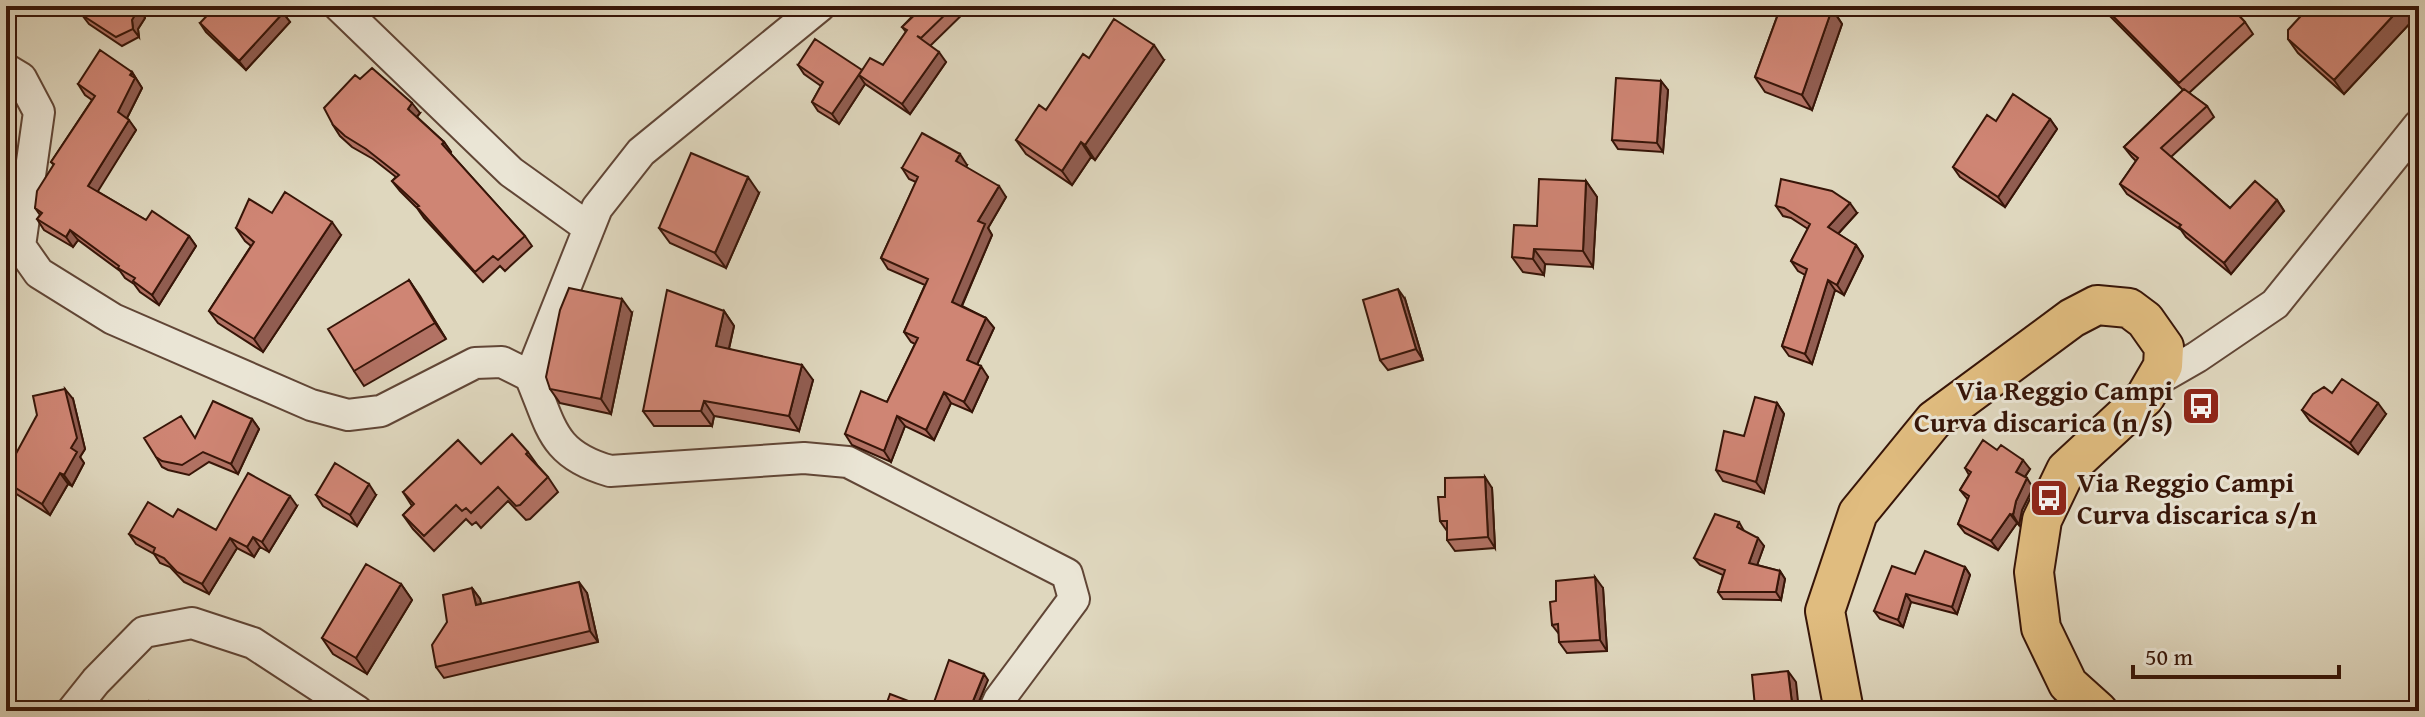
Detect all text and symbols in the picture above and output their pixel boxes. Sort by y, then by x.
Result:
place label: Via Reggio Campi Curva discarica (n/s) [1914,369,2173,442]
bus stop icon: Via Reggio Campi Curva discarica (n/s) [2180,385,2222,427]
place label: Via Reggio Campi Curva discarica s/n [2077,461,2318,534]
bus stop icon: Via Reggio Campi Curva discarica s/n [2028,477,2070,519]
scale bar [2133,629,2339,679]
text: 50 m [2145,639,2193,674]

